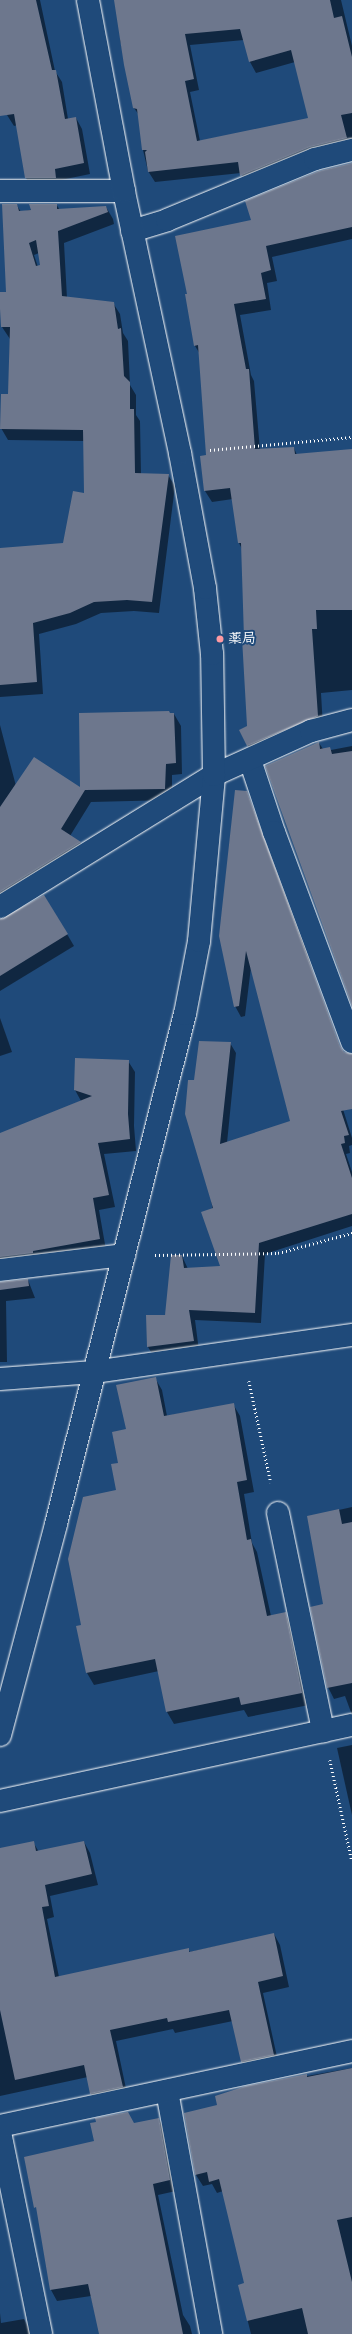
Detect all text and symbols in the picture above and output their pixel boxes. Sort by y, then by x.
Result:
place label: 薬局 [228,631,256,647]
marker: 薬局 [215,634,225,644]

